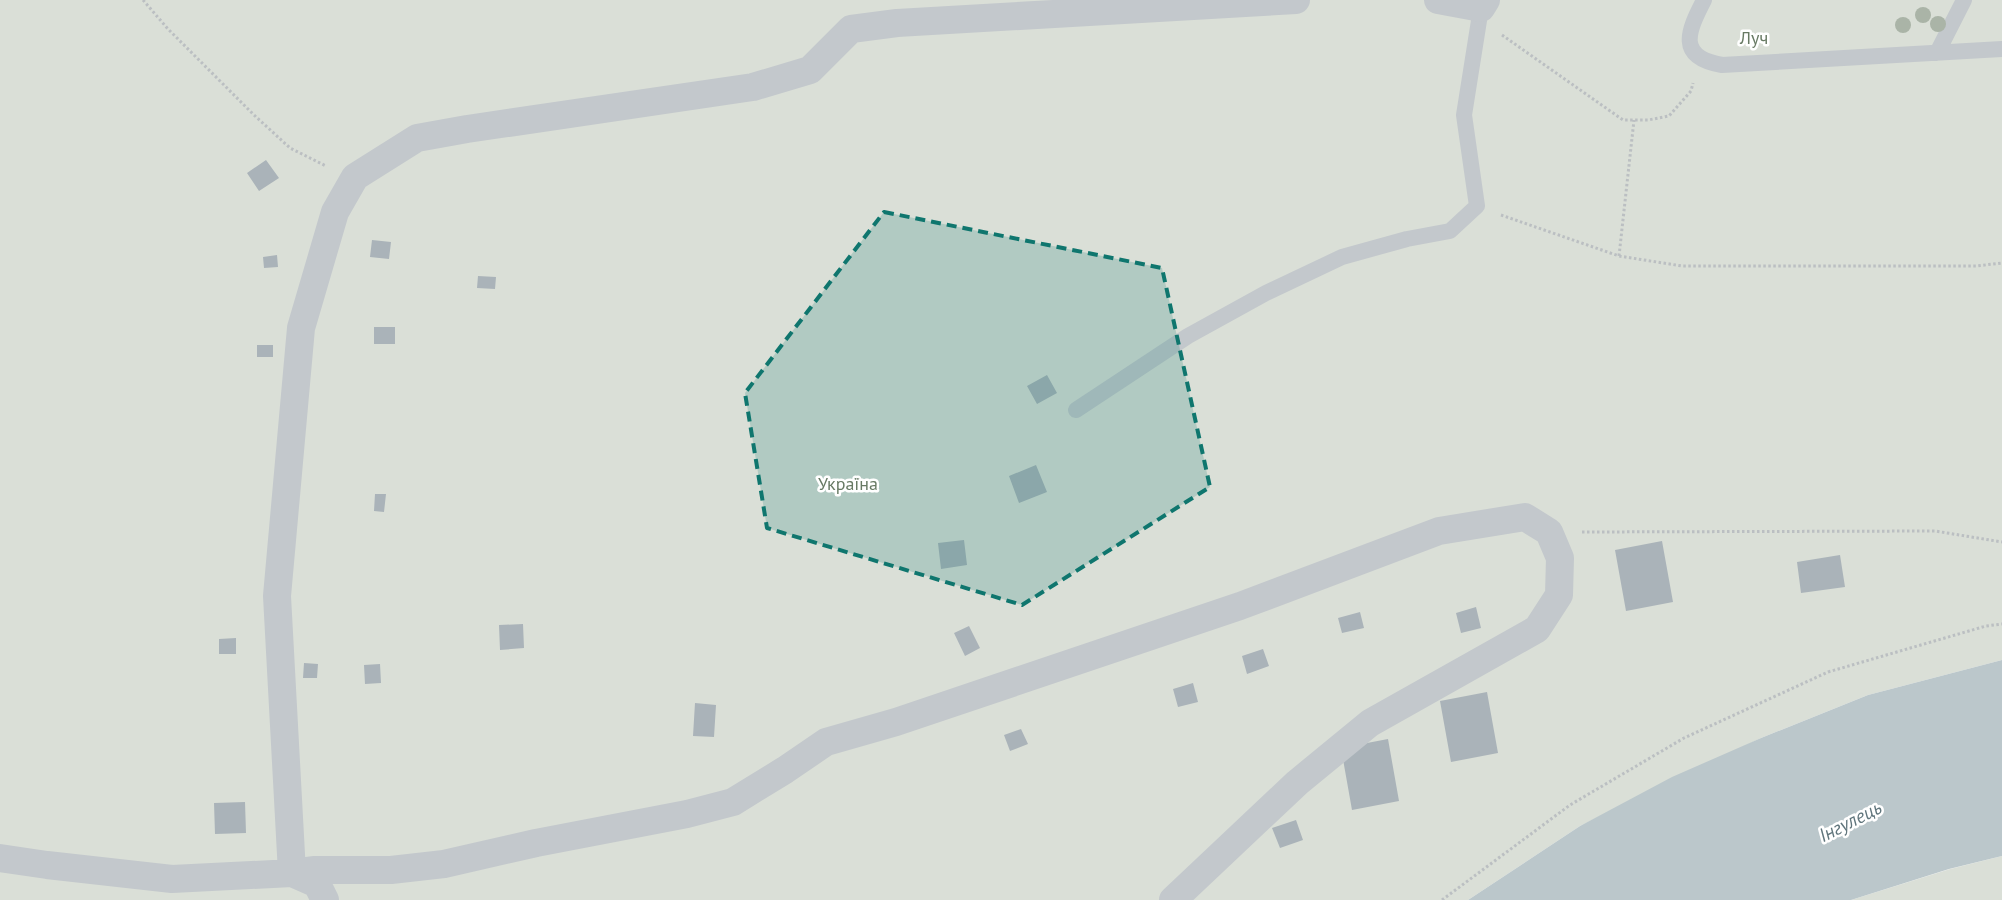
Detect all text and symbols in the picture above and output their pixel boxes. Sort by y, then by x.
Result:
park label: Луч [1739,26,1768,49]
park label: Україна [818,472,878,495]
water label: Інгулець [1814,795,1886,847]

